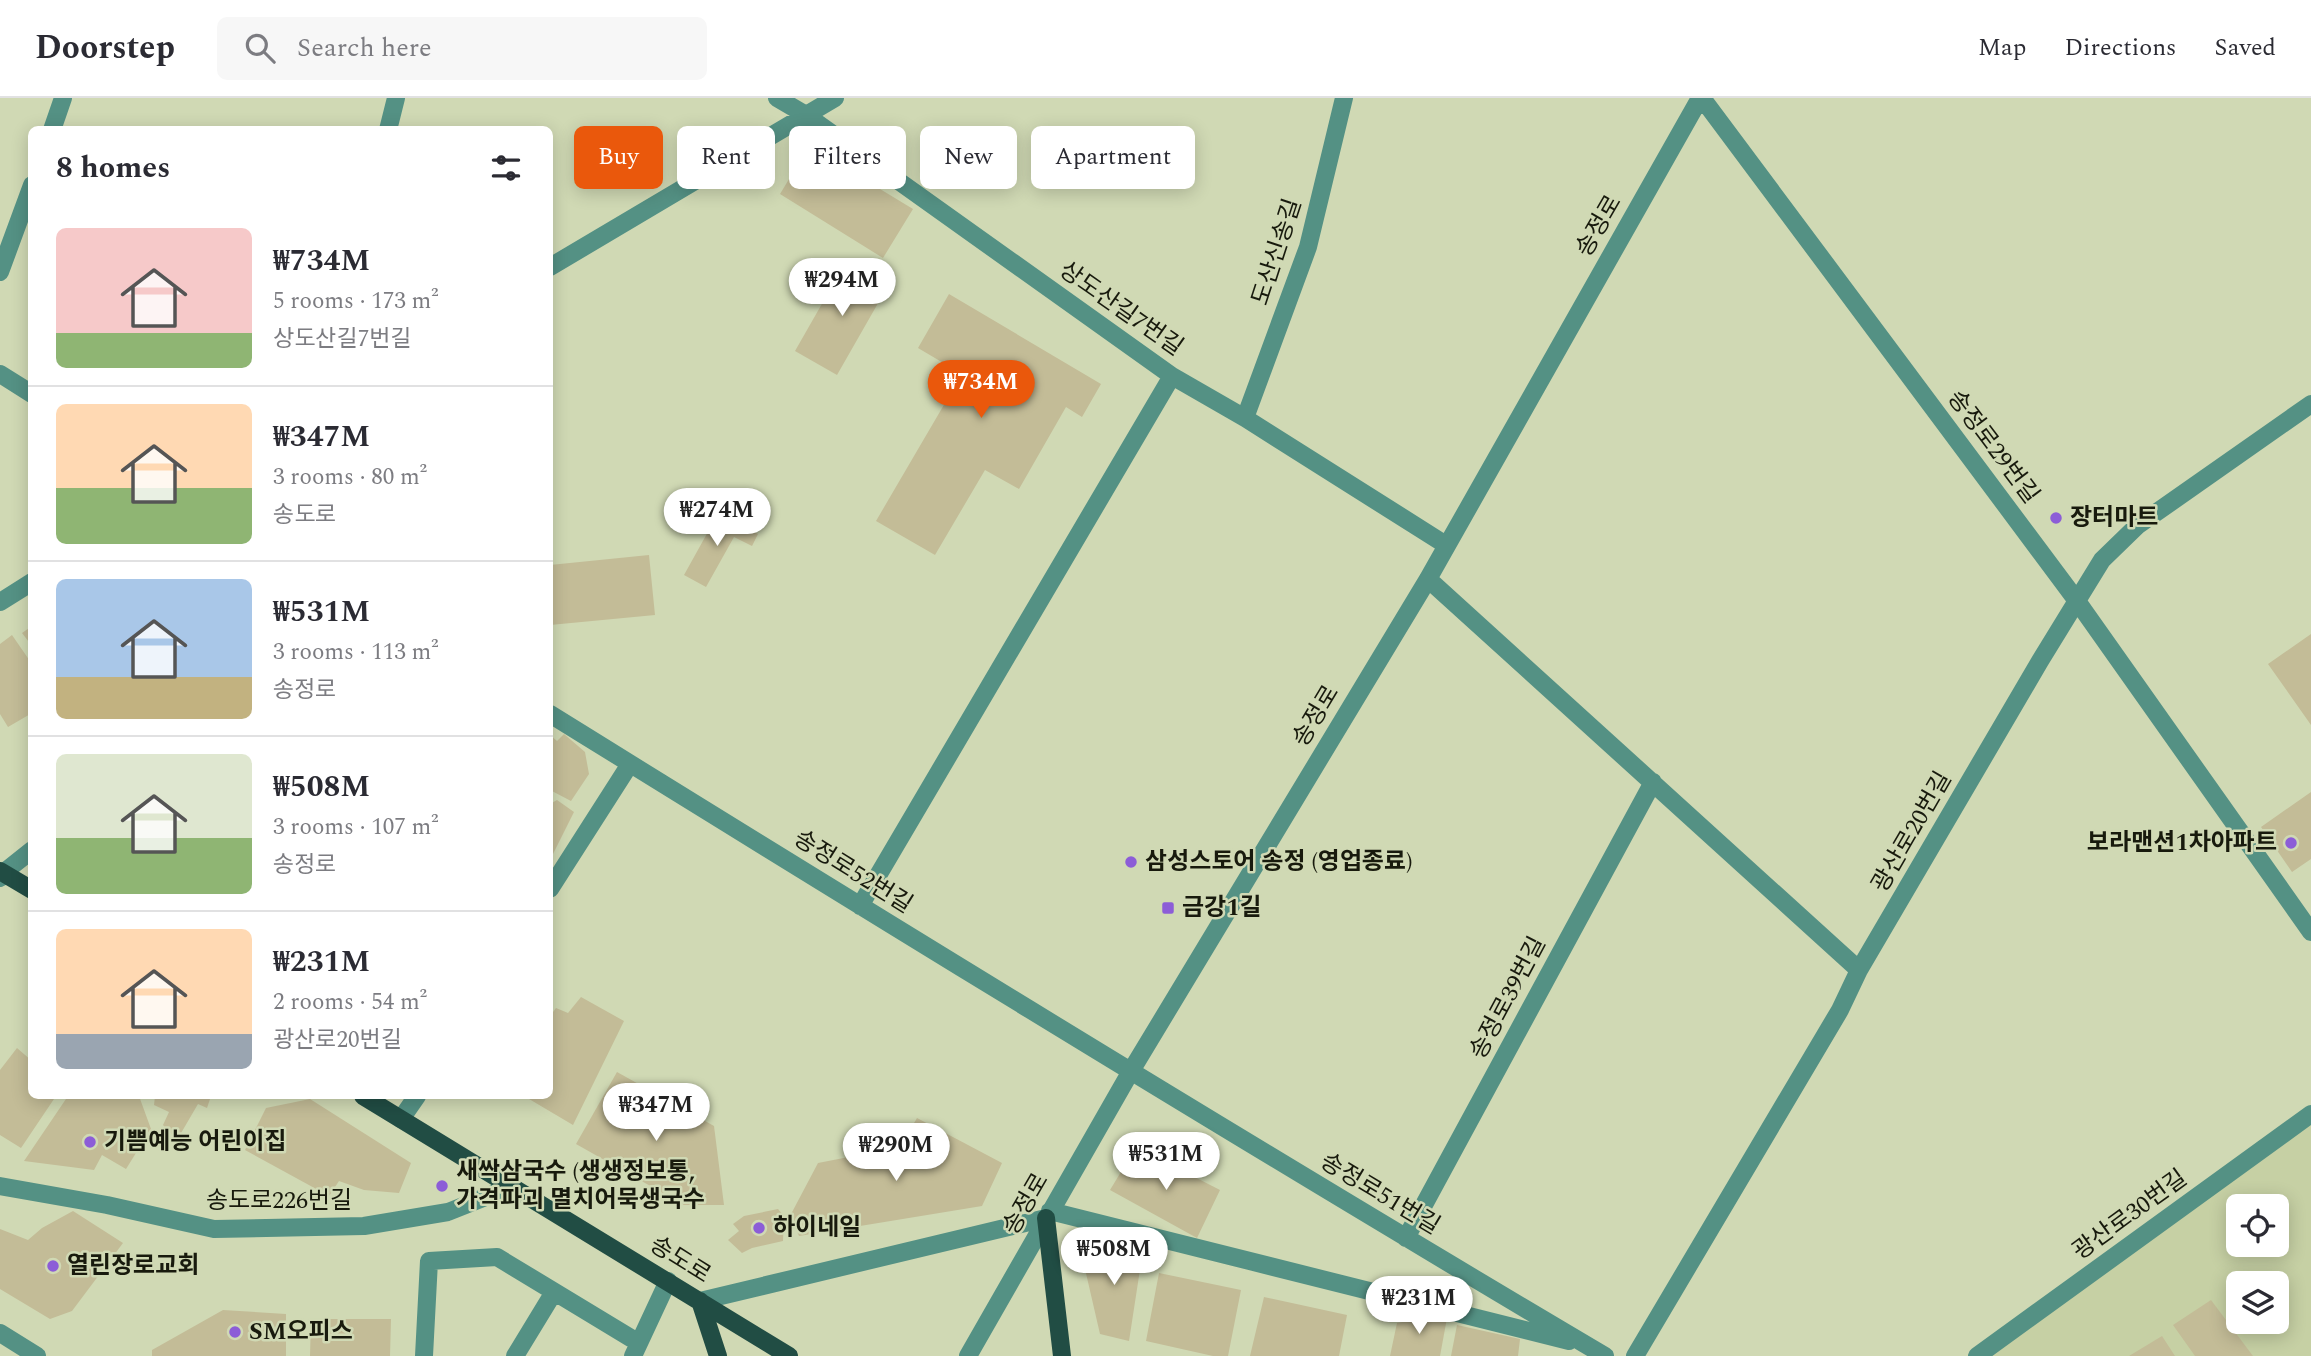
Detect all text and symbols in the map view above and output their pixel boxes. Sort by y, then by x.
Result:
search box [217,17,707,80]
text: Doorstep [35,23,175,73]
text: Search here [297,28,432,68]
icon: search [241,29,279,67]
text: Map [1978,30,2026,66]
text: Directions [2064,30,2176,66]
text: Saved [2214,30,2276,66]
chip: Buy [574,126,663,189]
chip: Rent [677,126,775,189]
chip: Filters [789,126,906,189]
chip: New [920,126,1017,189]
chip: Apartment [1031,126,1195,189]
text: 8 homes [56,145,170,191]
icon: filters [487,149,525,187]
street label: 송정로 [1567,188,1631,264]
street label: 도산신송길 [1243,194,1311,310]
text: ₩734M [273,238,370,284]
street label: 상도산길7번길 [1051,253,1191,365]
icon: home [112,256,196,340]
pin: ₩294M [793,258,891,318]
text: ₩294M [805,263,879,298]
text: 5 rooms · 173 m² [273,284,439,319]
text: 상도산길7번길 [273,322,411,357]
pin: ₩734M [932,360,1030,420]
text: ₩734M [944,365,1018,400]
street label: 송정로29번길 [1938,382,2048,512]
text: ₩347M [273,414,370,460]
icon: home [112,432,196,516]
text: 3 rooms · 80 m² [273,460,427,495]
pin: ₩274M [668,489,766,548]
text: ₩274M [680,493,754,528]
text: 송도로 [273,498,336,533]
place label: 장터마트 [2070,500,2158,536]
marker: 장터마트 [2048,510,2064,526]
text: ₩531M [273,589,370,635]
icon: home [112,607,196,691]
text: 3 rooms · 113 m² [273,635,439,670]
text: 송정로 [273,673,336,708]
street label: 송정로 [1284,678,1348,754]
text: ₩508M [273,764,370,810]
street label: 광산로20번길 [1863,765,1961,899]
icon: home [112,782,196,866]
text: 3 rooms · 107 m² [273,810,439,845]
street label: 송정로52번길 [786,821,920,923]
place label: 보라맨션1차아파트 [2087,825,2277,861]
marker: 보라맨션1차아파트 [2283,835,2299,851]
place label: 삼성스토어 송정 (영업종료) [1145,844,1412,880]
text: 송정로 [273,848,336,883]
marker: 삼성스토어 송정 (영업종료) [1123,854,1139,870]
place label: 금강1길 [1182,890,1262,926]
marker: 금강1길 [1160,900,1176,916]
street label: 송정로39번길 [1461,930,1555,1066]
text: ₩231M [273,939,370,985]
icon: home [112,957,196,1041]
text: 2 rooms · 54 m² [273,985,427,1020]
text: 광산로20번길 [273,1023,402,1058]
pin: ₩347M [607,1084,705,1143]
text: ₩347M [619,1088,693,1123]
place label: 기쁨예능 어린이집 [104,1124,287,1160]
pin: ₩290M [847,1124,945,1183]
text: ₩290M [859,1128,933,1163]
pin: ₩531M [1117,1132,1215,1192]
marker: 기쁨예능 어린이집 [82,1134,98,1150]
text: ₩531M [1129,1137,1203,1172]
street label: 송정로51번길 [1313,1144,1447,1244]
place label: 새싹삼국수 (생생정보통, 가격파괴 멸치어묵생국수 [456,1154,705,1218]
street label: 광산로30번길 [2065,1161,2195,1269]
street label: 송정로 [994,1166,1058,1242]
marker: 새싹삼국수 (생생정보통, 가격파괴 멸치어묵생국수 [434,1178,450,1194]
street label: 송도로226번길 [206,1183,352,1219]
map controls [2226,1194,2289,1334]
button: locate [2226,1194,2289,1257]
place label: 하이네일 [773,1210,861,1246]
marker: 하이네일 [751,1220,767,1236]
street label: 송도로 [642,1227,718,1293]
pin: ₩508M [1065,1228,1163,1287]
text: ₩508M [1077,1232,1151,1267]
place label: 열린장로교회 [67,1248,199,1284]
marker: 열린장로교회 [45,1258,61,1274]
button: layers [2226,1271,2289,1334]
pin: ₩231M [1370,1276,1468,1336]
text: ₩231M [1382,1281,1456,1316]
place label: SM오피스 [249,1314,353,1350]
marker: SM오피스 [227,1324,243,1340]

